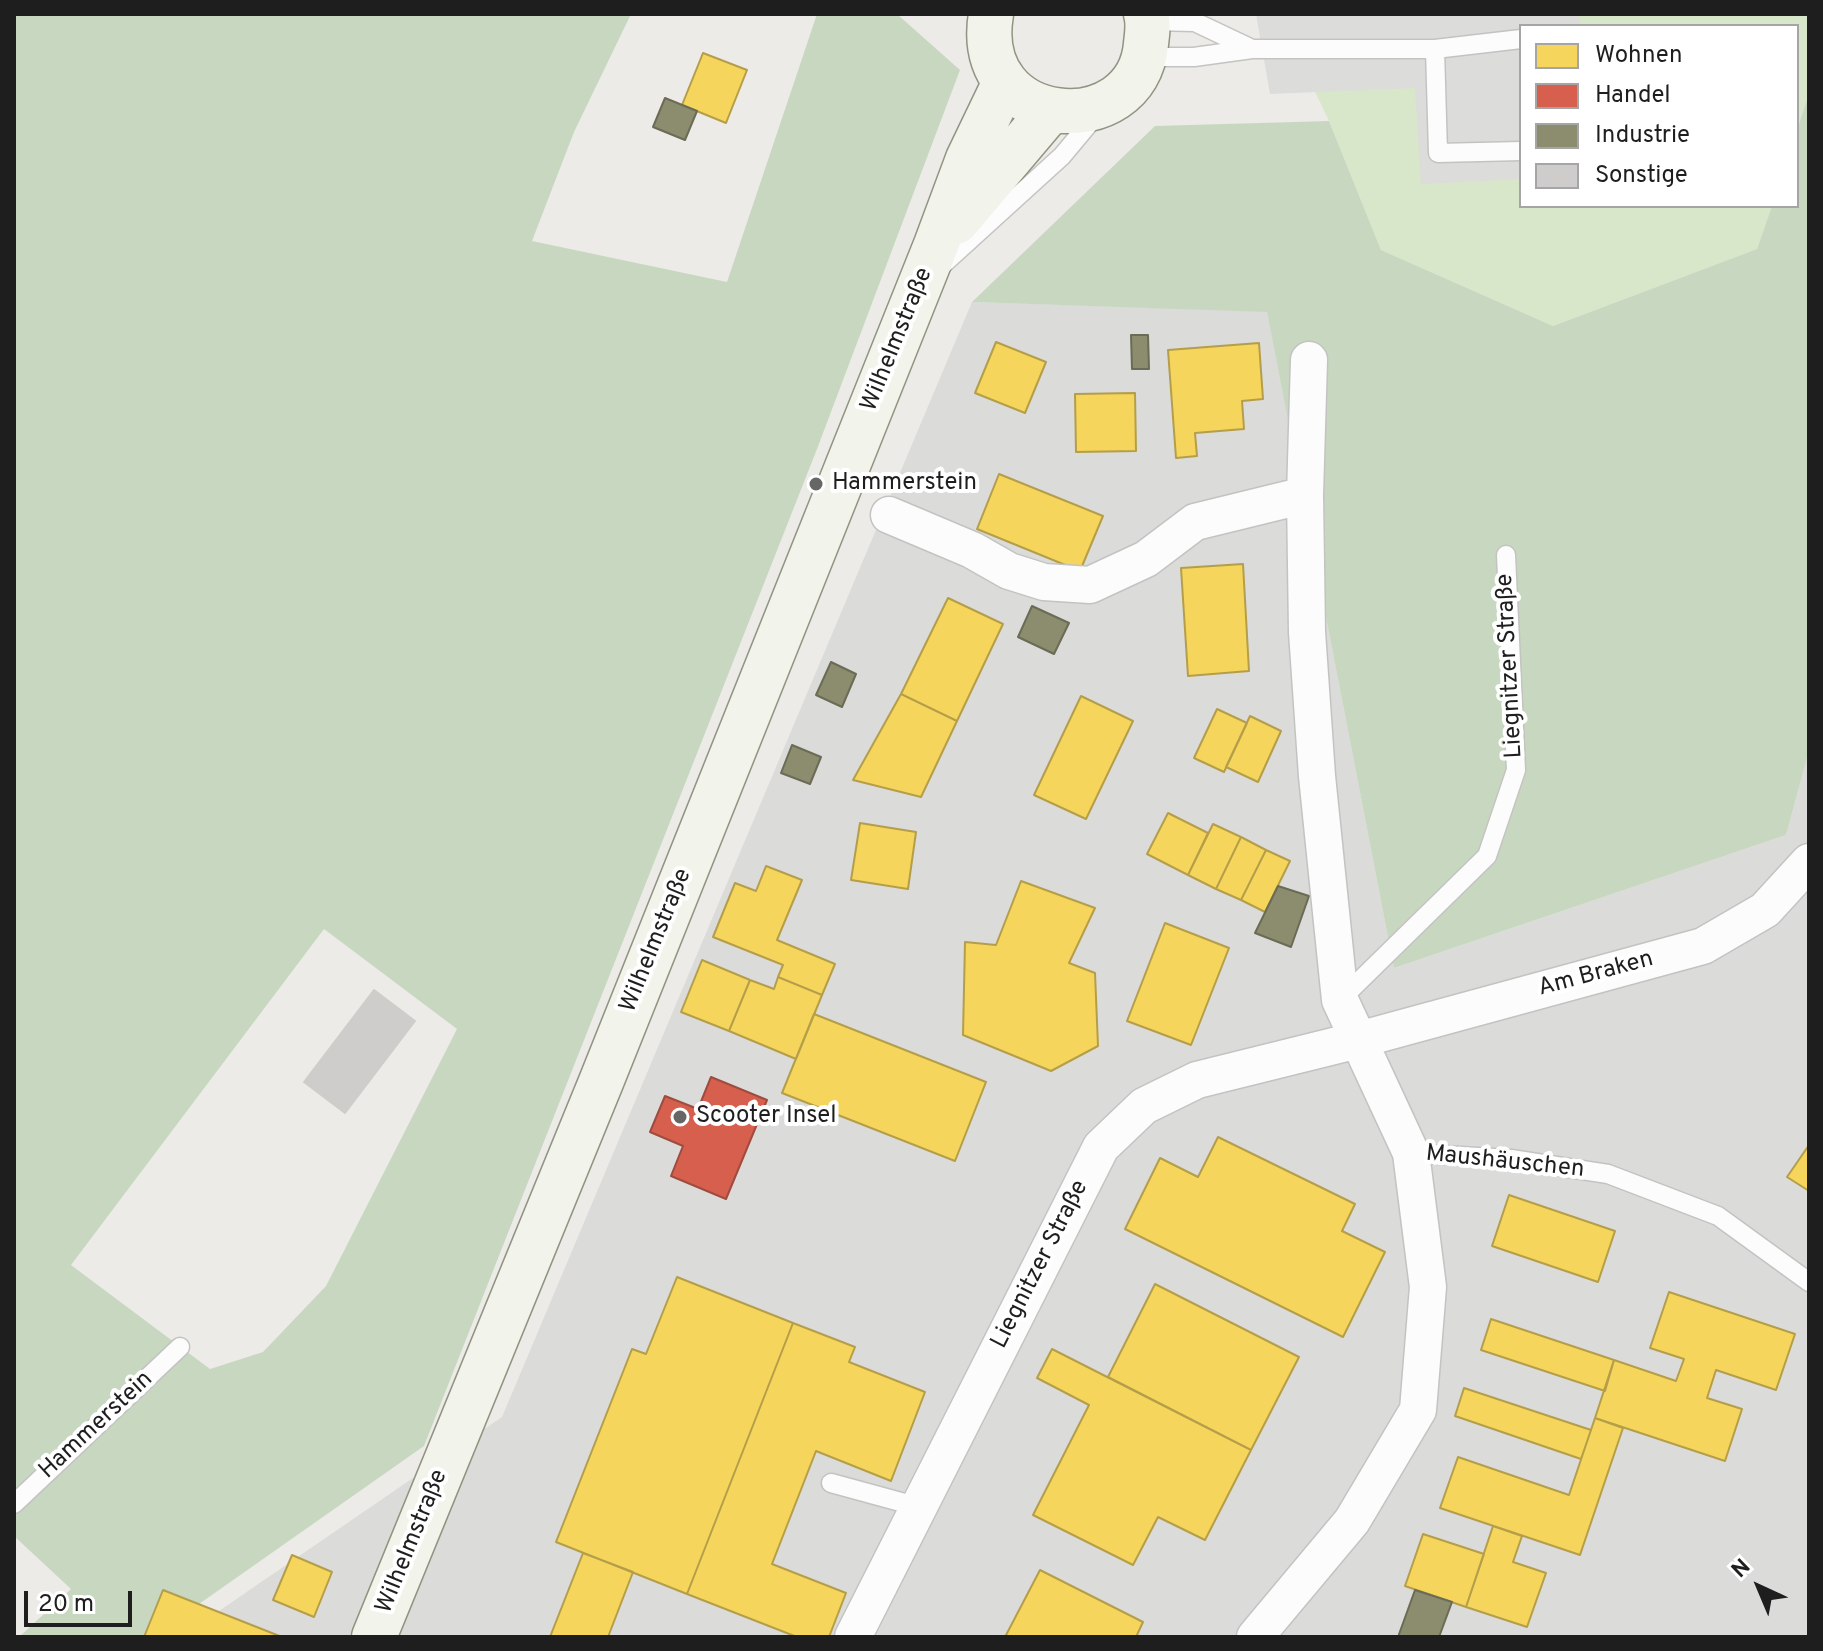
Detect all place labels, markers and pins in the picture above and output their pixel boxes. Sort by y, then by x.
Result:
place label: Hammerstein [832,470,977,498]
marker: Hammerstein [807,475,825,493]
place label: Scooter Insel [696,1103,837,1131]
marker: Scooter Insel [671,1108,689,1126]

